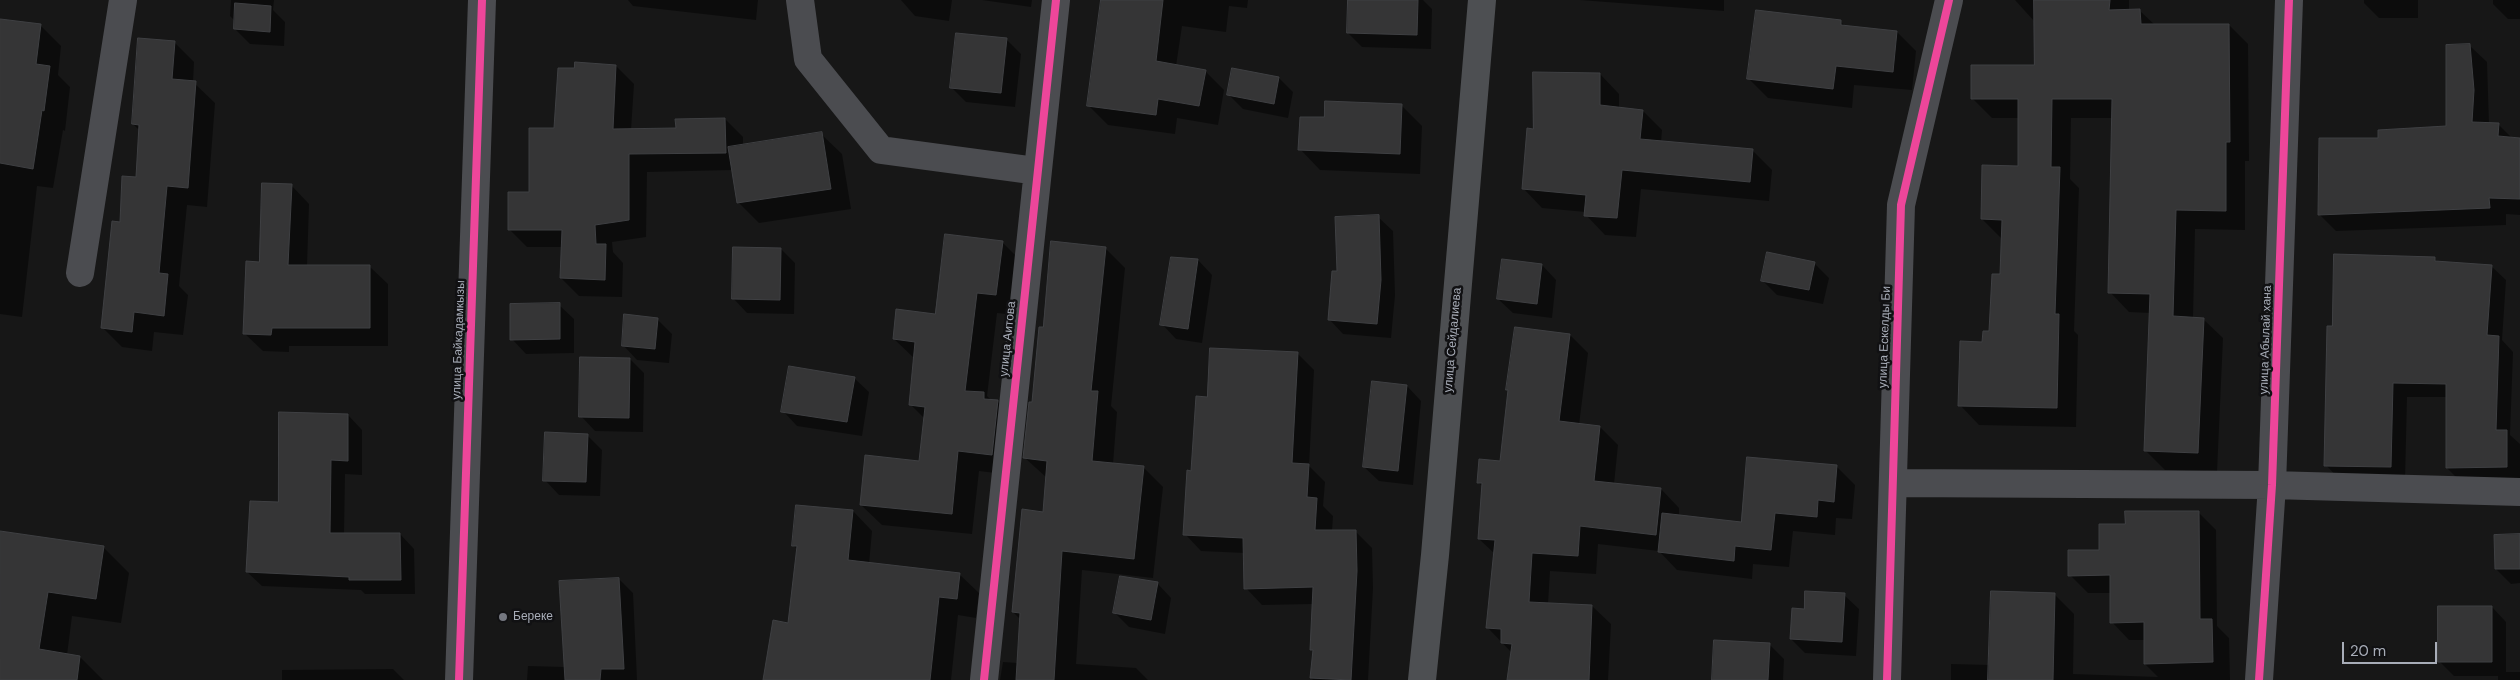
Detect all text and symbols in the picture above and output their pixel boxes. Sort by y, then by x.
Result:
street label: улица Байкадамкызы [450,280,468,400]
street label: улица Абылай хана [2257,285,2275,395]
street label: улица Ескелды Би [1876,286,1894,388]
street label: улица Сейдалиева [1441,287,1465,393]
street label: улица Аитова [997,301,1019,377]
place label: Береке [513,610,553,624]
marker: Береке [497,611,509,623]
scale bar [2345,632,2440,664]
text: 20 m [2350,641,2386,661]

